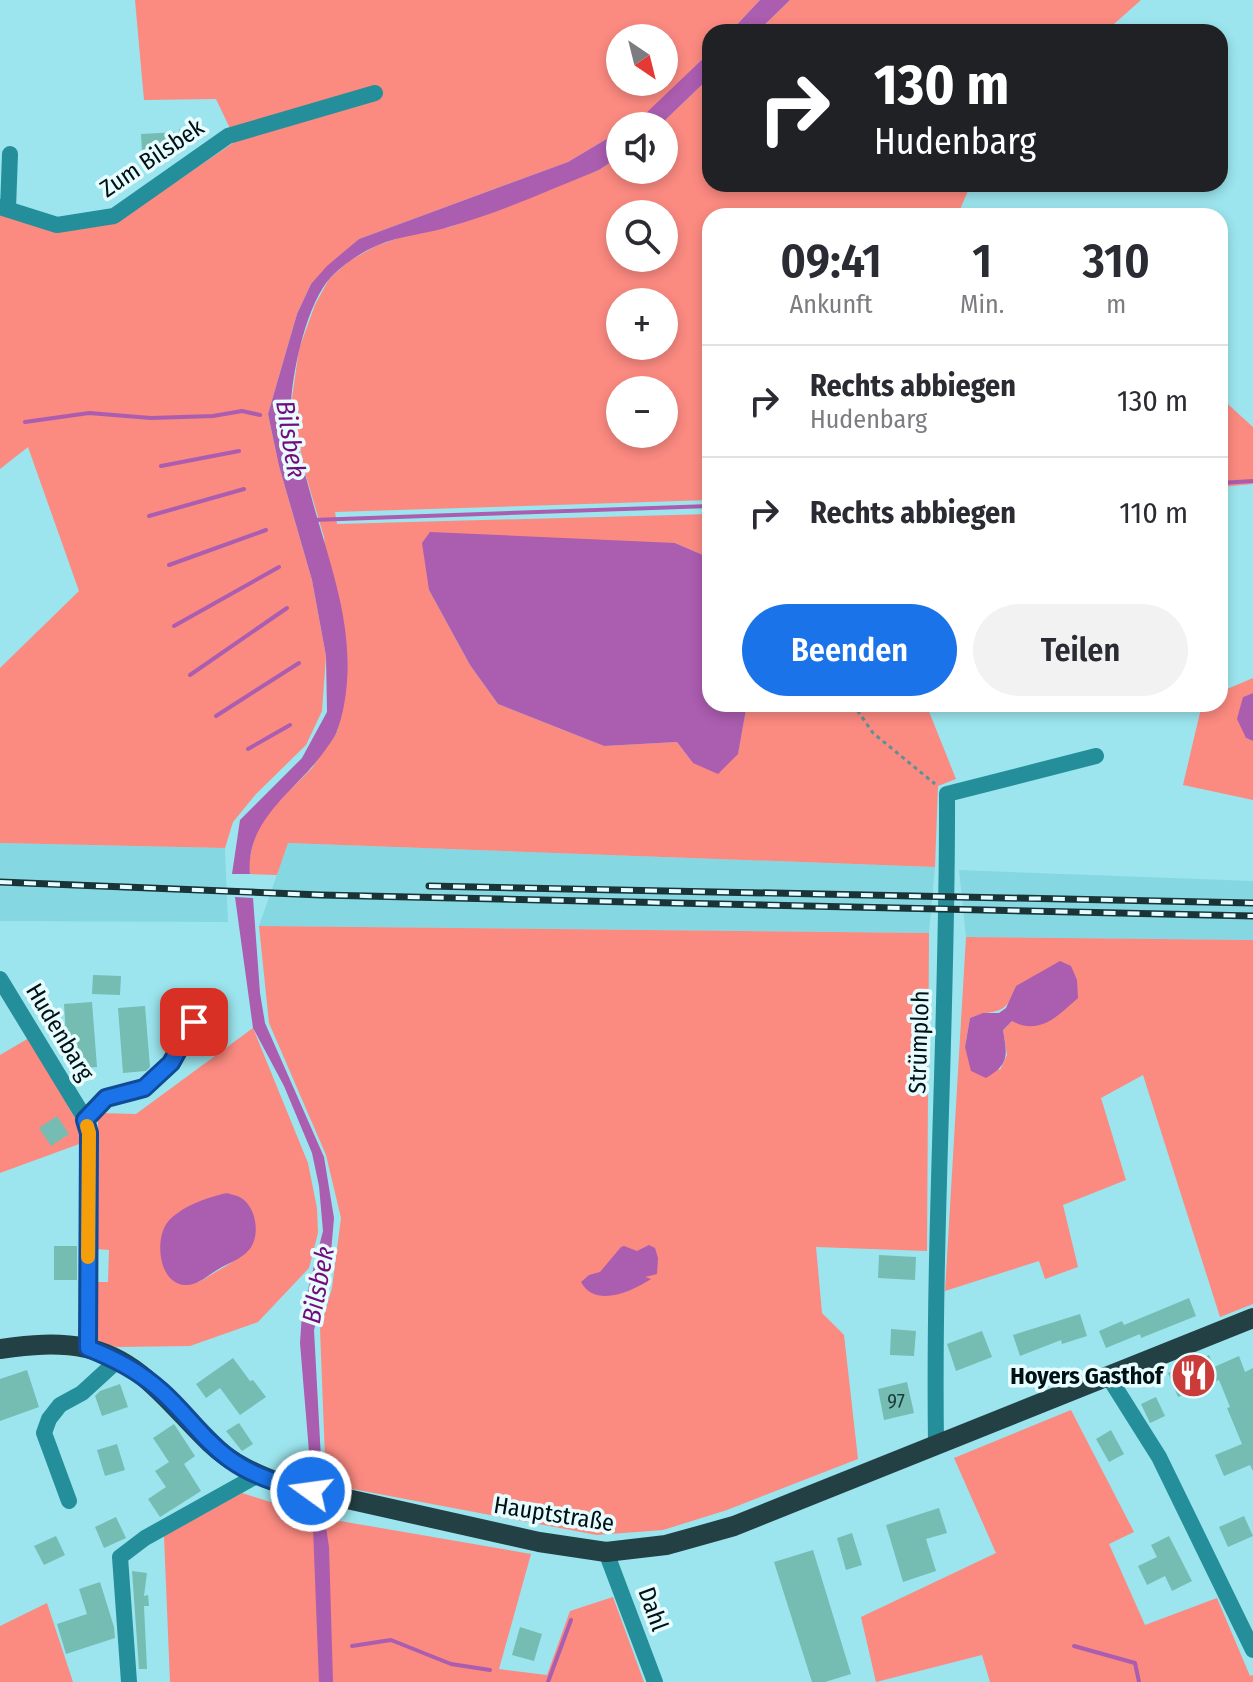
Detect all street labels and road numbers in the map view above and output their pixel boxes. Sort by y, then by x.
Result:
street label: Zum Bilsbek [95,113,210,203]
street label: Hudenbarg [20,978,100,1086]
street label: Strümploh [903,990,935,1094]
street label: Hauptstraße [492,1491,616,1537]
street label: Dahl [632,1583,674,1635]

